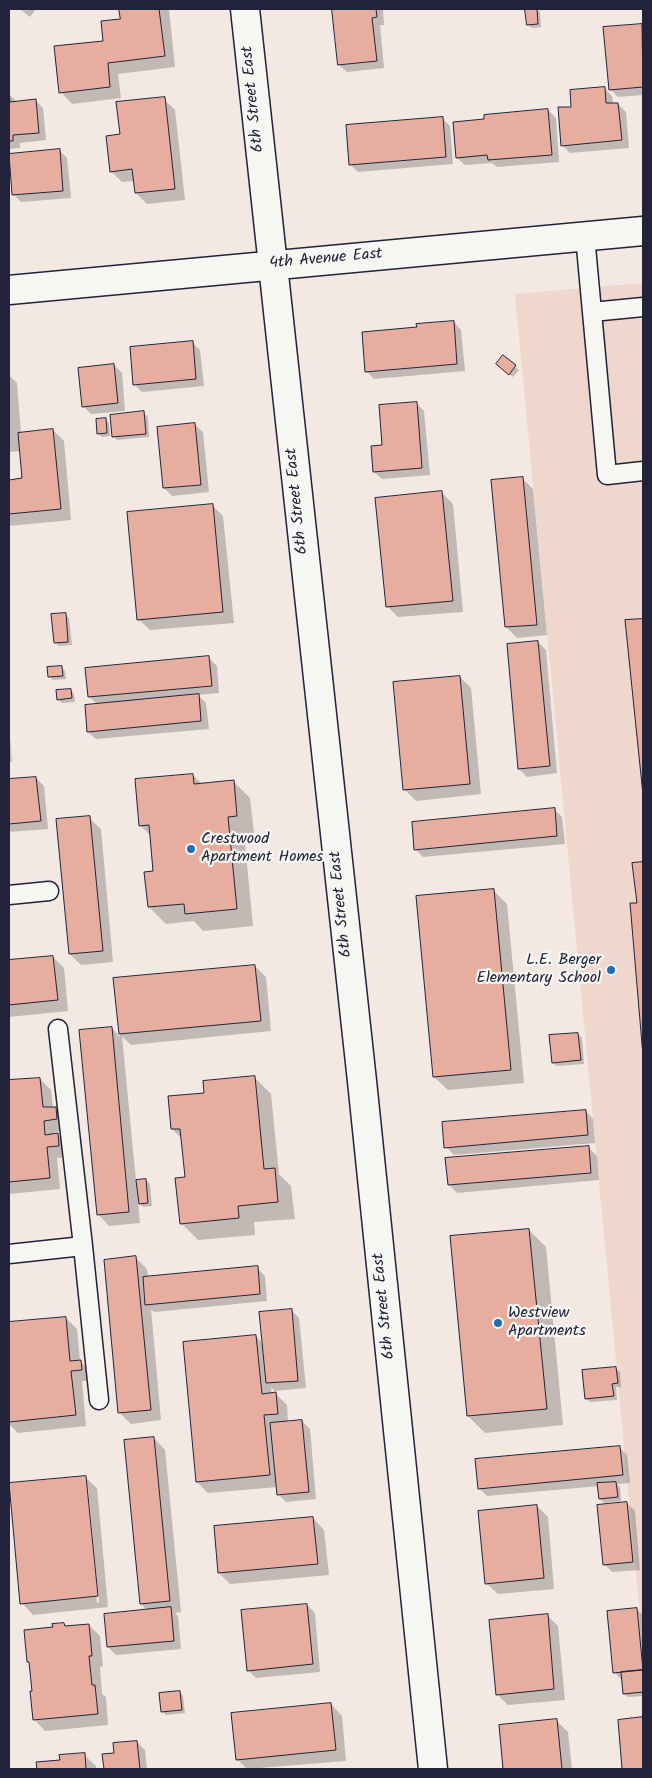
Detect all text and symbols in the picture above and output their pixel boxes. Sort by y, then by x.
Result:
street label: 6th Street East [239,45,269,153]
street label: 4th Avenue East [269,245,383,275]
street label: 6th Street East [283,447,313,555]
place label: Crestwood Apartment Homes [201,830,323,868]
marker: Crestwood Apartment Homes [185,843,197,855]
street label: 6th Street East [327,850,357,958]
place label: L.E. Berger Elementary School [477,951,601,989]
marker: L.E. Berger Elementary School [605,964,617,976]
street label: 6th Street East [370,1252,400,1360]
place label: Westview Apartments [508,1304,586,1342]
marker: Westview Apartments [492,1317,504,1329]

